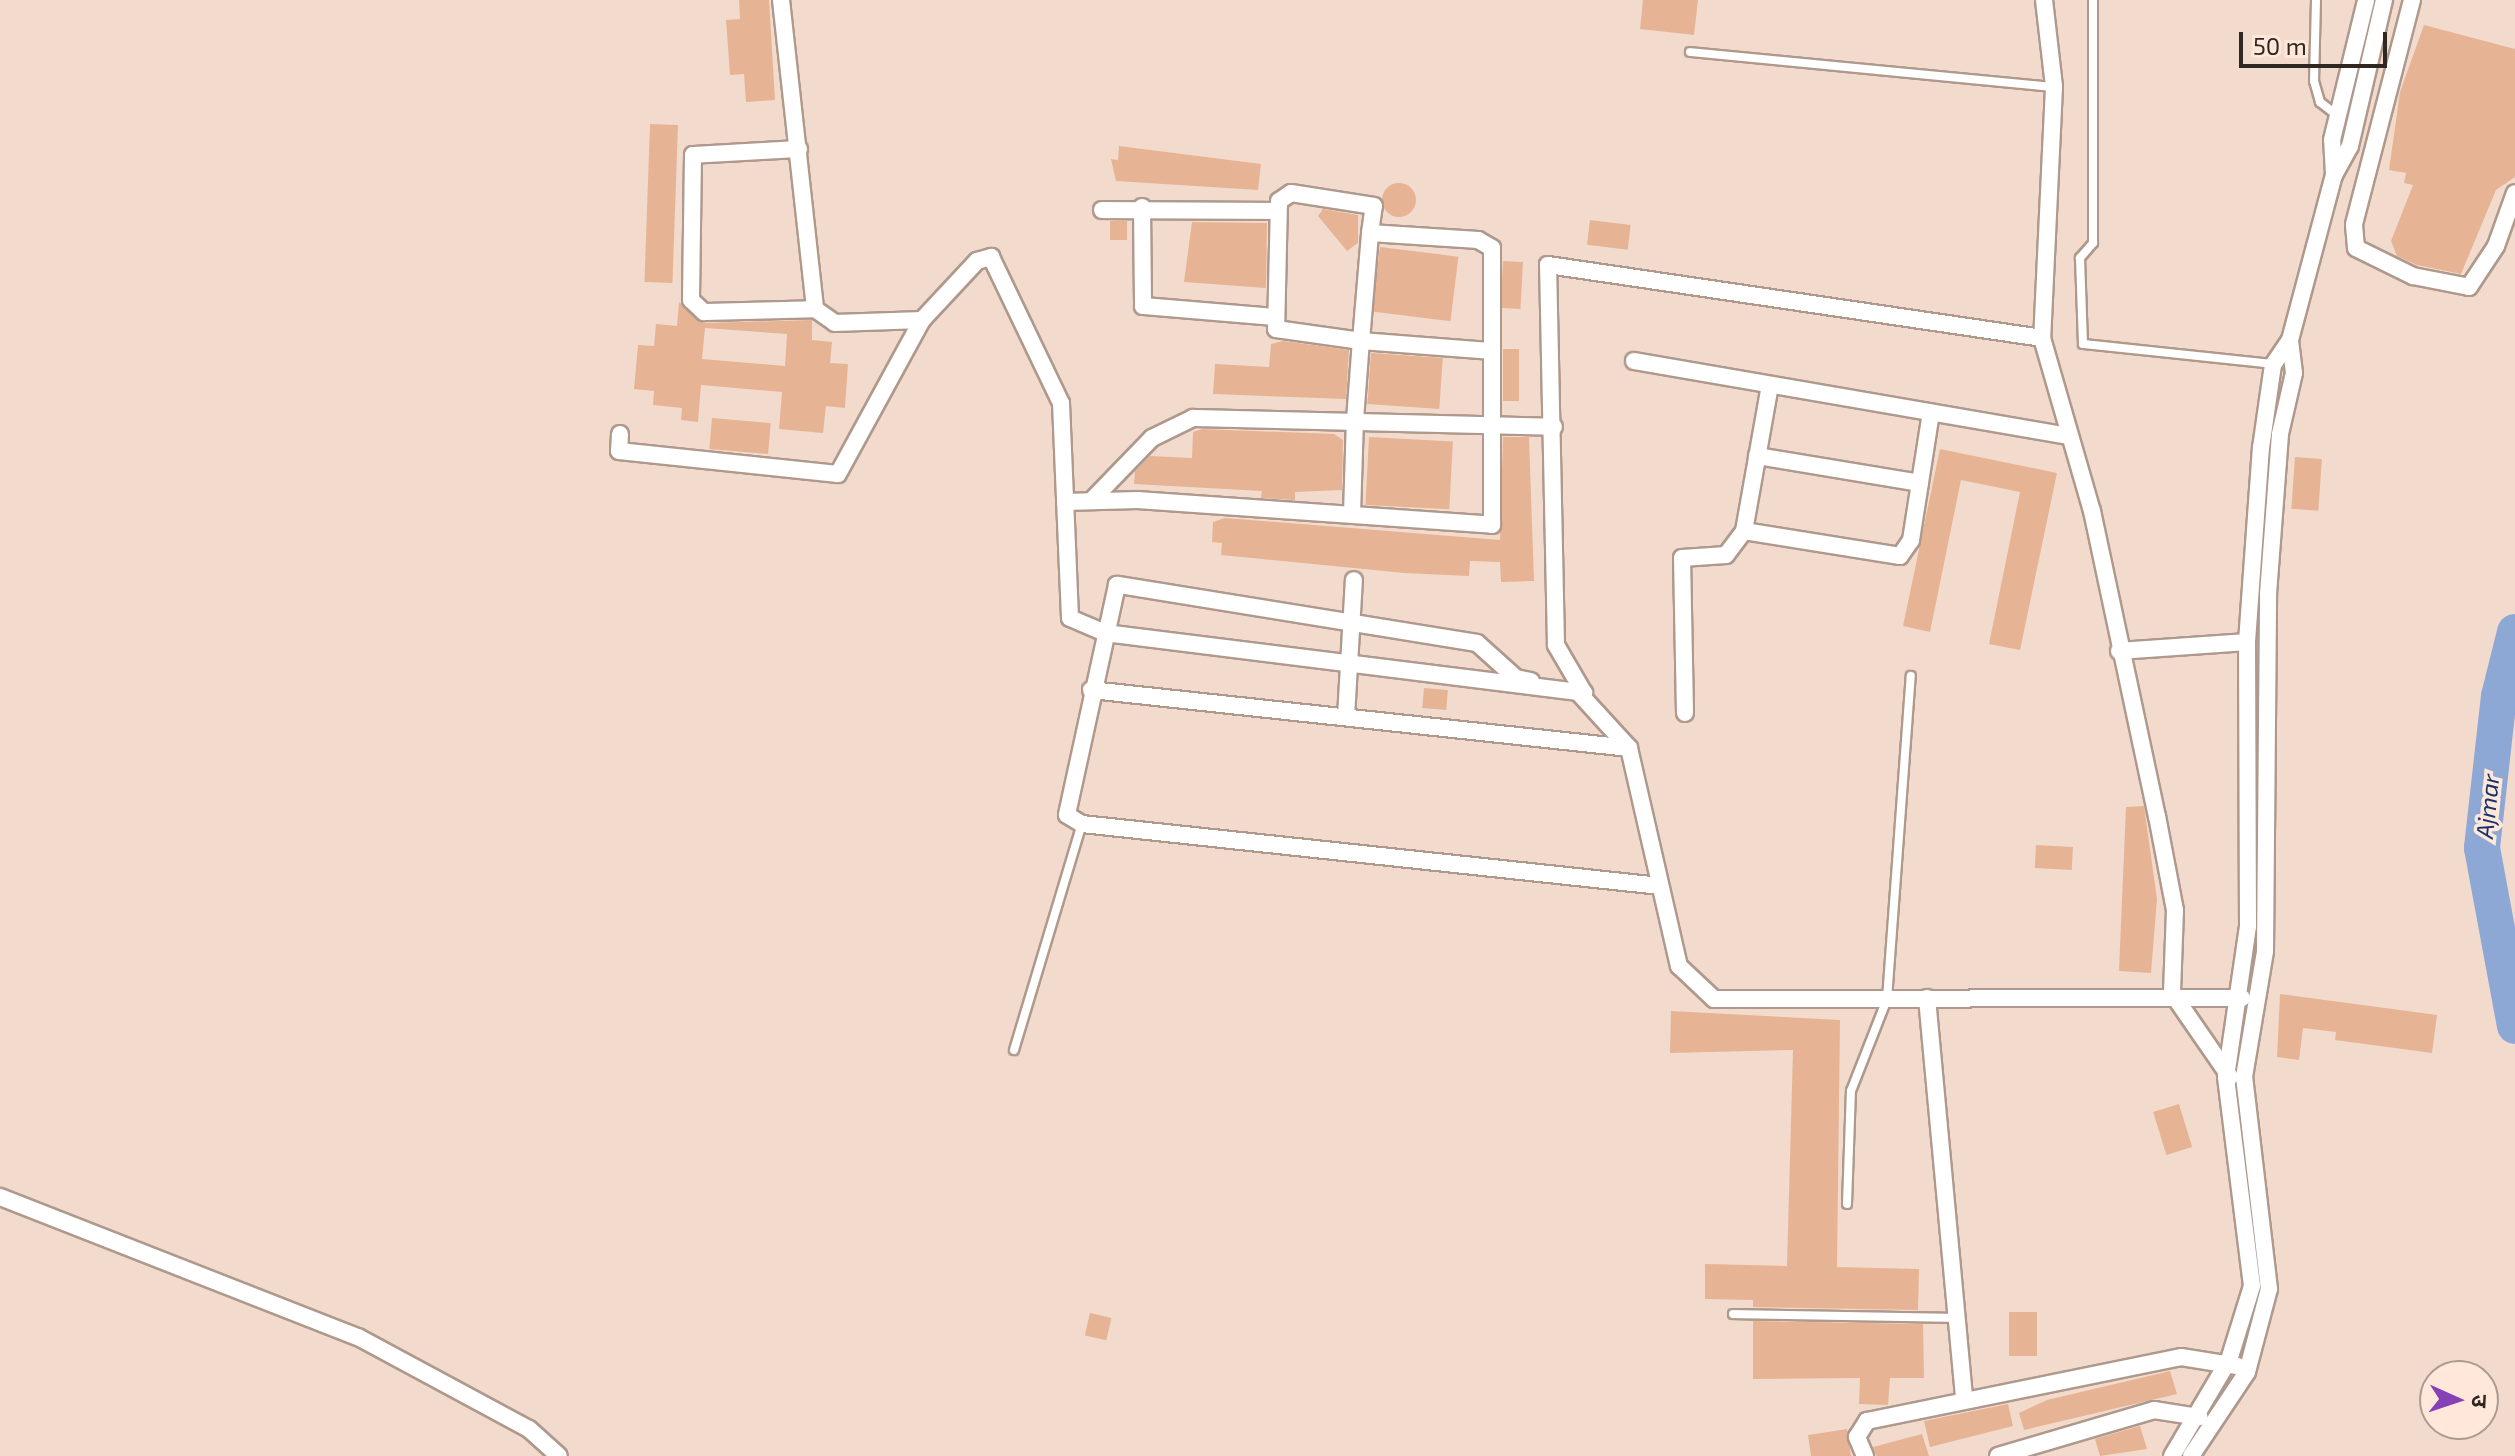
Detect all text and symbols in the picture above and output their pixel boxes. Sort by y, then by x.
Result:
scale bar [2243,16,2391,66]
text: 50 m [2253,31,2307,60]
water label: Ajmar [2469,772,2505,840]
north arrow [2419,1360,2499,1440]
text: उ [2468,1394,2494,1408]

